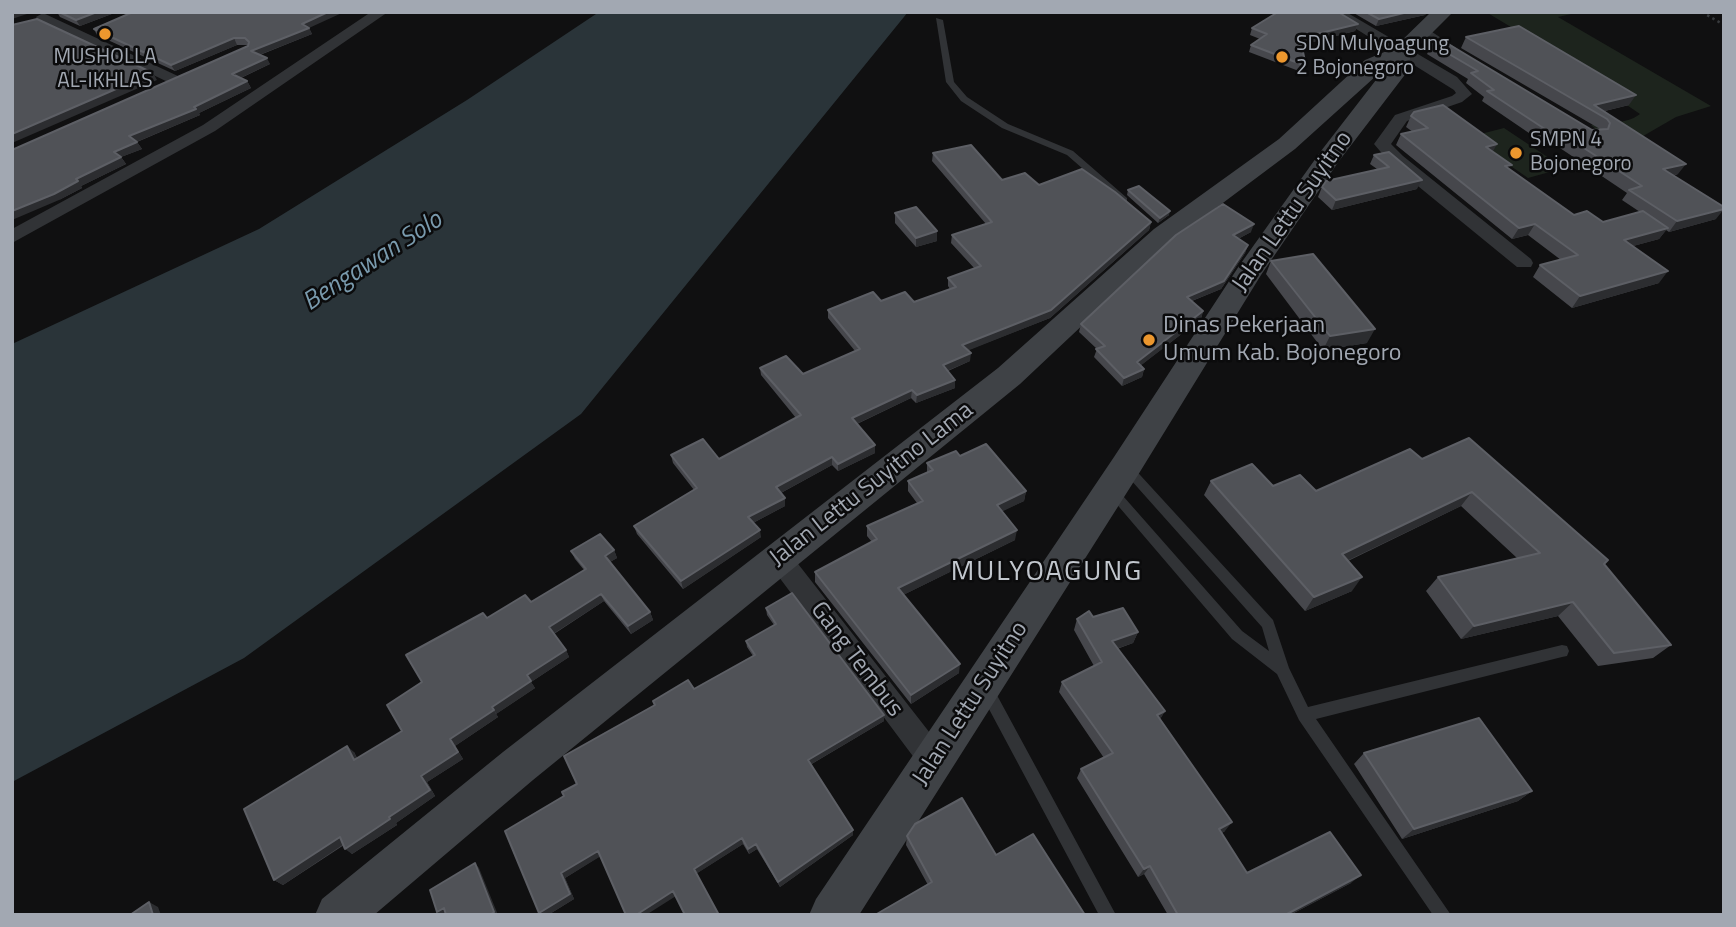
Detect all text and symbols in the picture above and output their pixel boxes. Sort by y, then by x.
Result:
marker: MUSHOLLA AL-IKHLAS [97,26,113,42]
place label: SDN Mulyoagung 2 Bojonegoro [1296,32,1449,82]
place label: MUSHOLLA AL-IKHLAS [53,45,157,95]
marker: SDN Mulyoagung 2 Bojonegoro [1274,49,1290,65]
street label: Jalan Lettu Suyitno [1227,126,1359,298]
place label: SMPN 4 Bojonegoro [1530,128,1632,178]
marker: SMPN 4 Bojonegoro [1508,145,1524,161]
water label: Bengawan Solo [297,205,449,319]
place label: Dinas Pekerjaan Umum Kab. Bojonegoro [1163,312,1402,368]
marker: Dinas Pekerjaan Umum Kab. Bojonegoro [1141,332,1157,348]
street label: Jalan Lettu Suyitno Lama [764,397,980,573]
district label: MULYOAGUNG [952,556,1142,590]
street label: Gang Tembus [803,597,909,723]
street label: Jalan Lettu Suyitno [907,617,1035,791]

